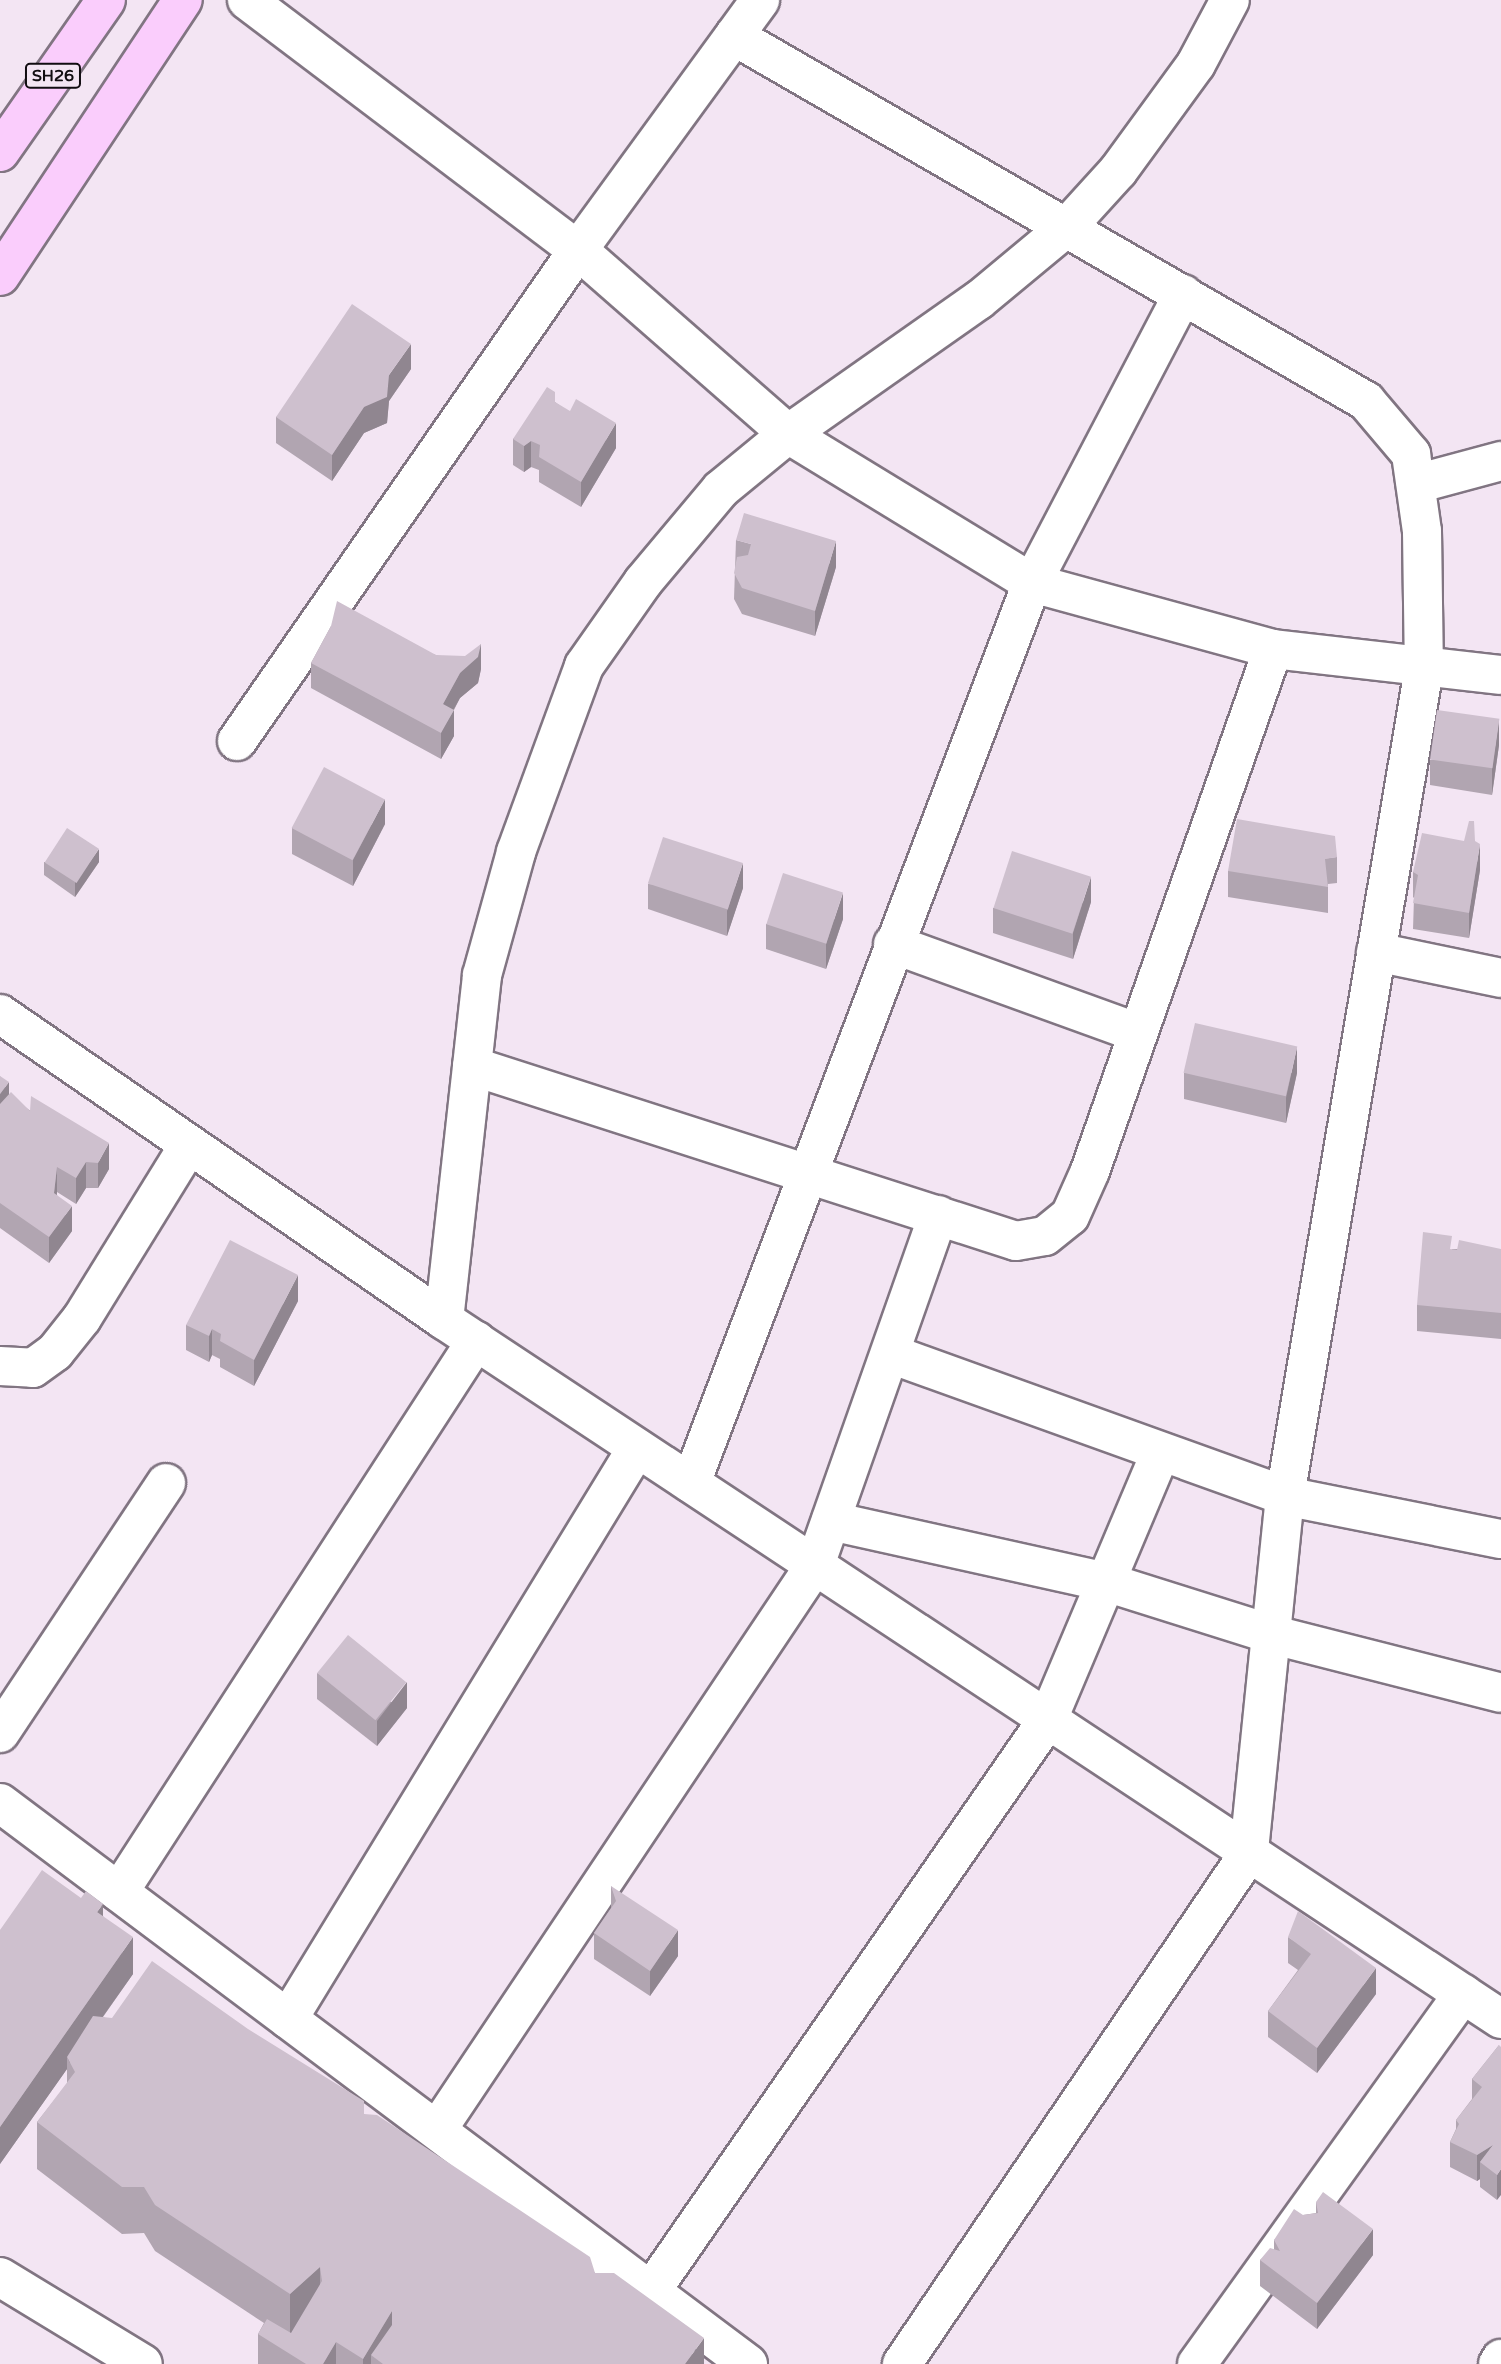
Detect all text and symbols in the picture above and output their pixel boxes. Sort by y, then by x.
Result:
road number: SH26 [23,64,83,88]

